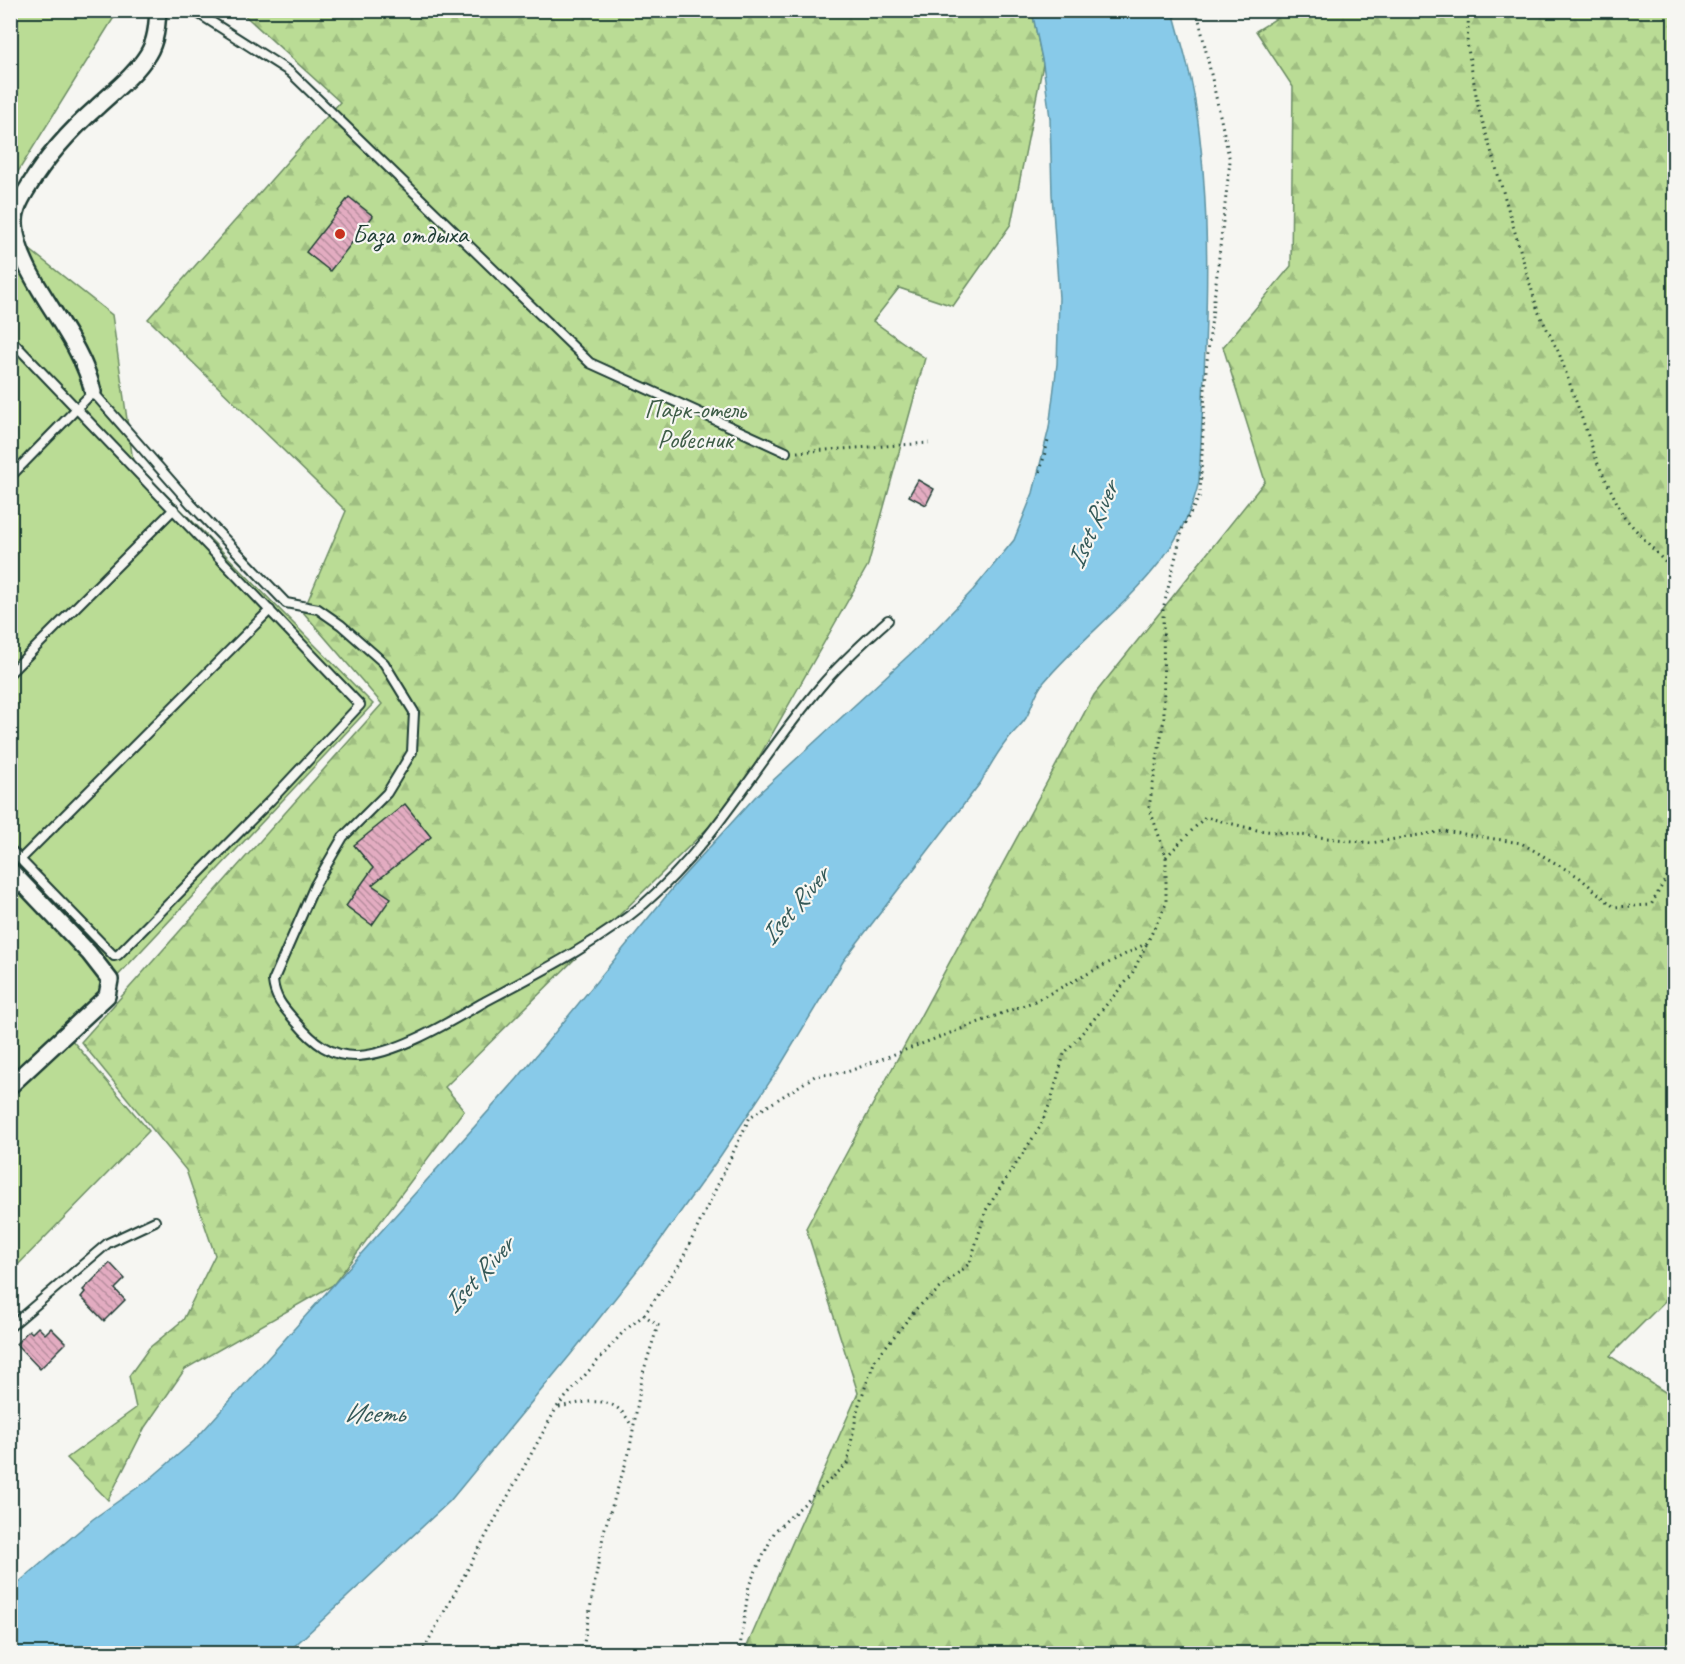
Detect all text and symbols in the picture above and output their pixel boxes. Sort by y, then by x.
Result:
place label: База отдыха [352,218,470,252]
marker: База отдыха [333,227,347,241]
park label: Парк-отель Ровесник [644,393,748,456]
water label: Iset River [1058,472,1128,573]
water label: Iset River [752,856,840,952]
water label: Iset River [435,1226,525,1320]
water label: Исеть [344,1396,407,1430]

